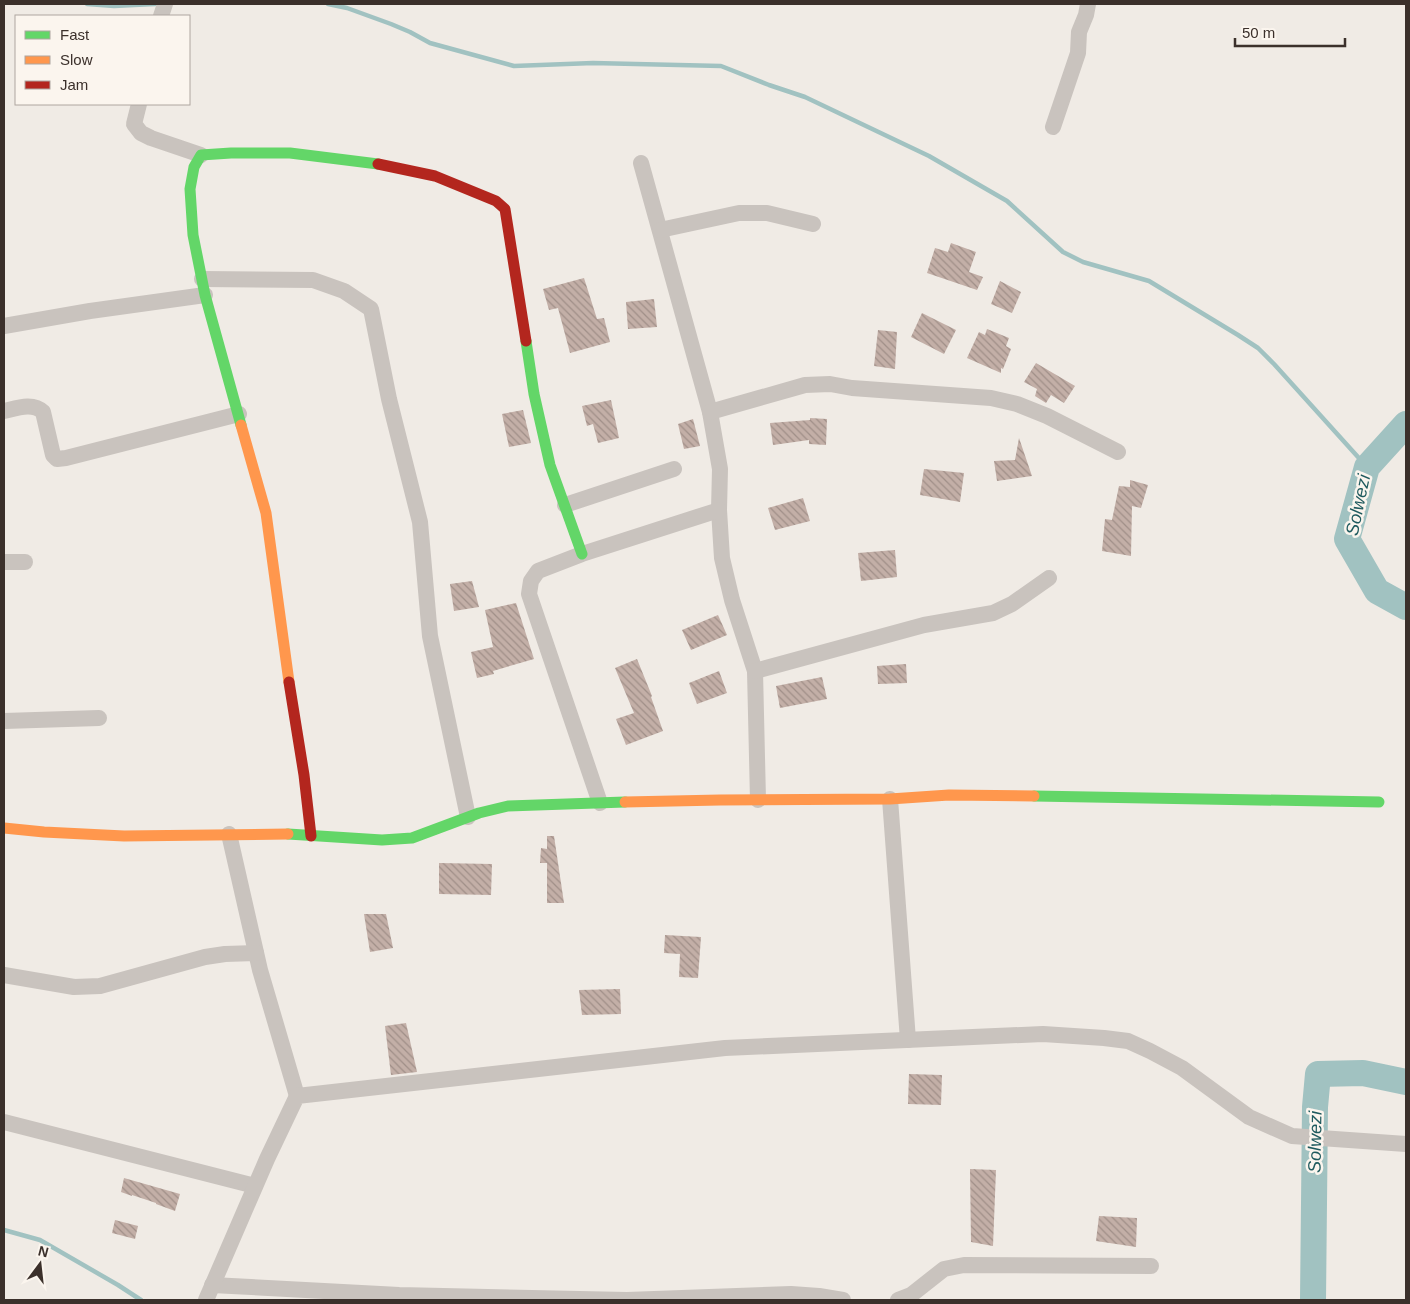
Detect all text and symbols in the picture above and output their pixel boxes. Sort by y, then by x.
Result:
legend [15,15,190,105]
scale bar [1235,15,1345,47]
text: 50 m [1242,24,1275,41]
text: Fast [60,26,90,43]
text: Slow [60,51,93,68]
text: Jam [60,76,88,93]
water label: Solwezi [1342,472,1374,537]
water label: Solwezi [1304,1110,1326,1173]
north arrow [15,1239,65,1289]
text: N [36,1242,50,1260]

